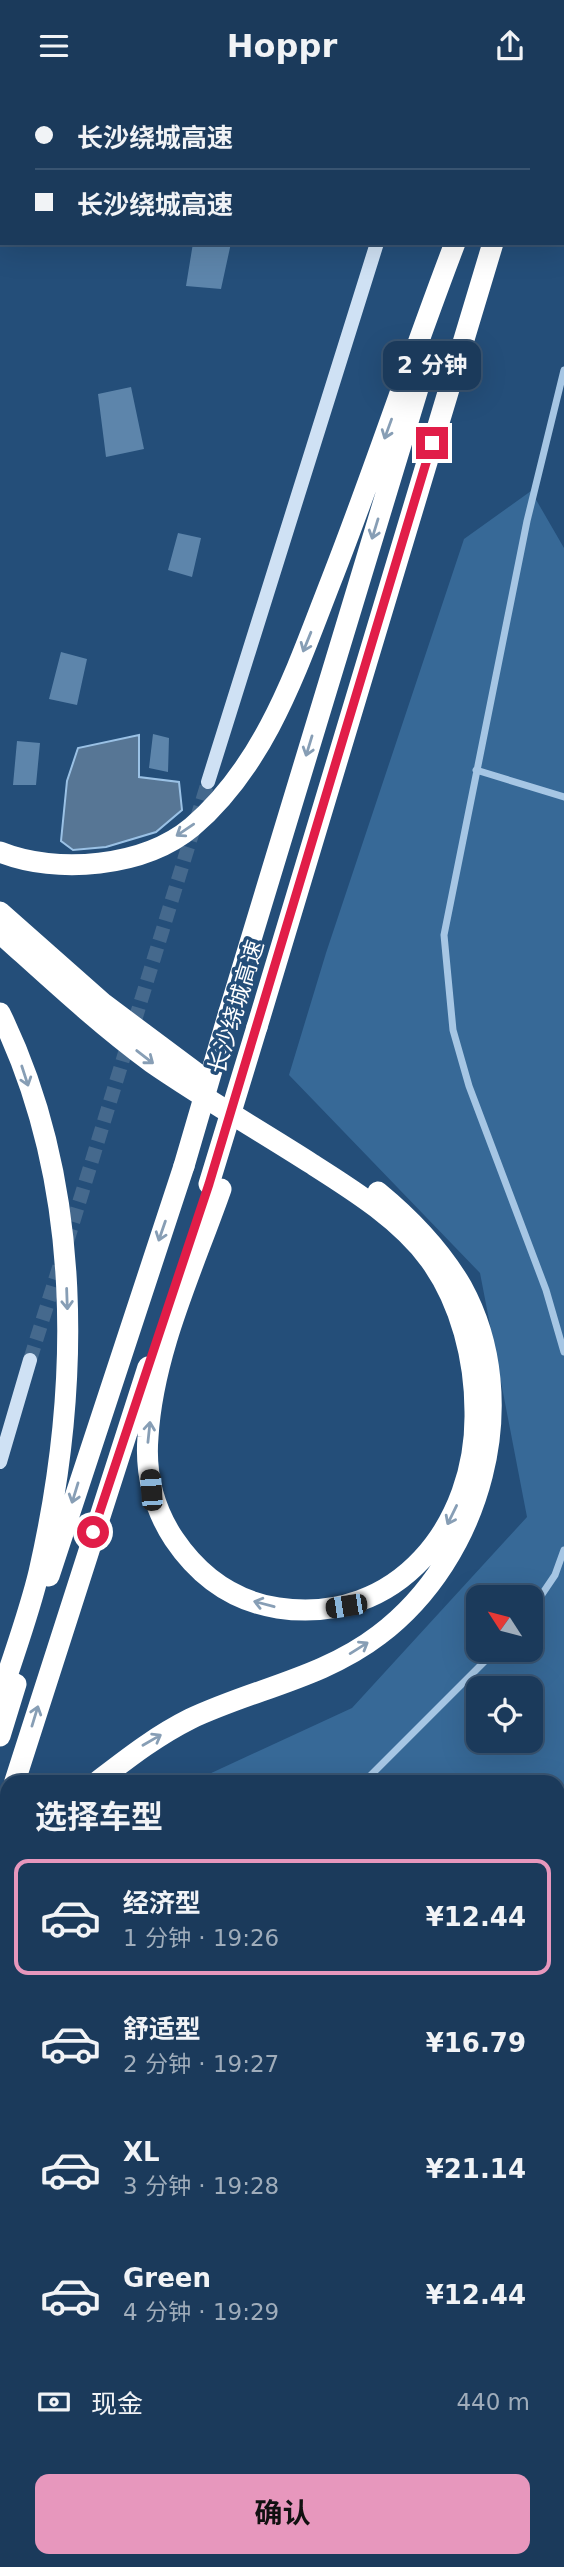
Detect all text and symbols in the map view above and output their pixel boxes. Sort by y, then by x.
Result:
icon: menu [35,27,73,65]
text: Hoppr [227,27,337,65]
icon: share [491,27,529,65]
text: 长沙绕城高速 [77,123,233,153]
text: 长沙绕城高速 [77,190,233,220]
callout: 2 分钟 [383,341,481,391]
text: 2 分钟 [397,352,467,378]
one-way arrow [380,418,393,440]
route end [416,427,448,459]
one-way arrow [368,517,381,539]
one-way arrow [300,631,313,653]
one-way arrow [302,735,315,757]
one-way arrow [176,823,195,837]
street label: 长沙绕城高速 [203,937,269,1077]
one-way arrow [136,1049,154,1064]
one-way arrow [19,1065,32,1087]
one-way arrow [155,1219,167,1241]
one-way arrow [61,1287,74,1310]
one-way arrow [143,1421,156,1444]
car [140,1468,163,1512]
one-way arrow [68,1482,81,1504]
one-way arrow [445,1504,458,1525]
route start [77,1516,109,1548]
north arrow [466,1585,542,1663]
map controls [466,1585,543,1753]
car [324,1592,369,1620]
one-way arrow [253,1597,276,1610]
one-way arrow [349,1640,369,1654]
button: locate [466,1676,543,1753]
one-way arrow [30,1706,43,1728]
one-way arrow [142,1733,162,1747]
text: 选择车型 [35,1798,163,1836]
icon: car [39,1886,102,1949]
text: 经济型 [123,1888,201,1918]
text: ¥12.44 [426,1902,526,1932]
text: 1 分钟 · 19:26 [123,1925,279,1951]
icon: car [39,2012,102,2075]
text: 舒适型 [123,2014,201,2044]
text: ¥16.79 [426,2028,526,2058]
text: 2 分钟 · 19:27 [123,2051,279,2077]
text: XL [123,2137,160,2167]
icon: car [39,2138,102,2201]
text: ¥21.14 [426,2154,526,2184]
text: 3 分钟 · 19:28 [123,2173,279,2199]
text: Green [123,2263,211,2293]
icon: car [39,2264,102,2327]
text: ¥12.44 [426,2280,526,2310]
text: 4 分钟 · 19:29 [123,2299,279,2325]
icon: cash [35,2383,73,2421]
text: 现金 [91,2389,143,2419]
text: 440 m [456,2389,530,2415]
button: 确认 [35,2474,530,2554]

